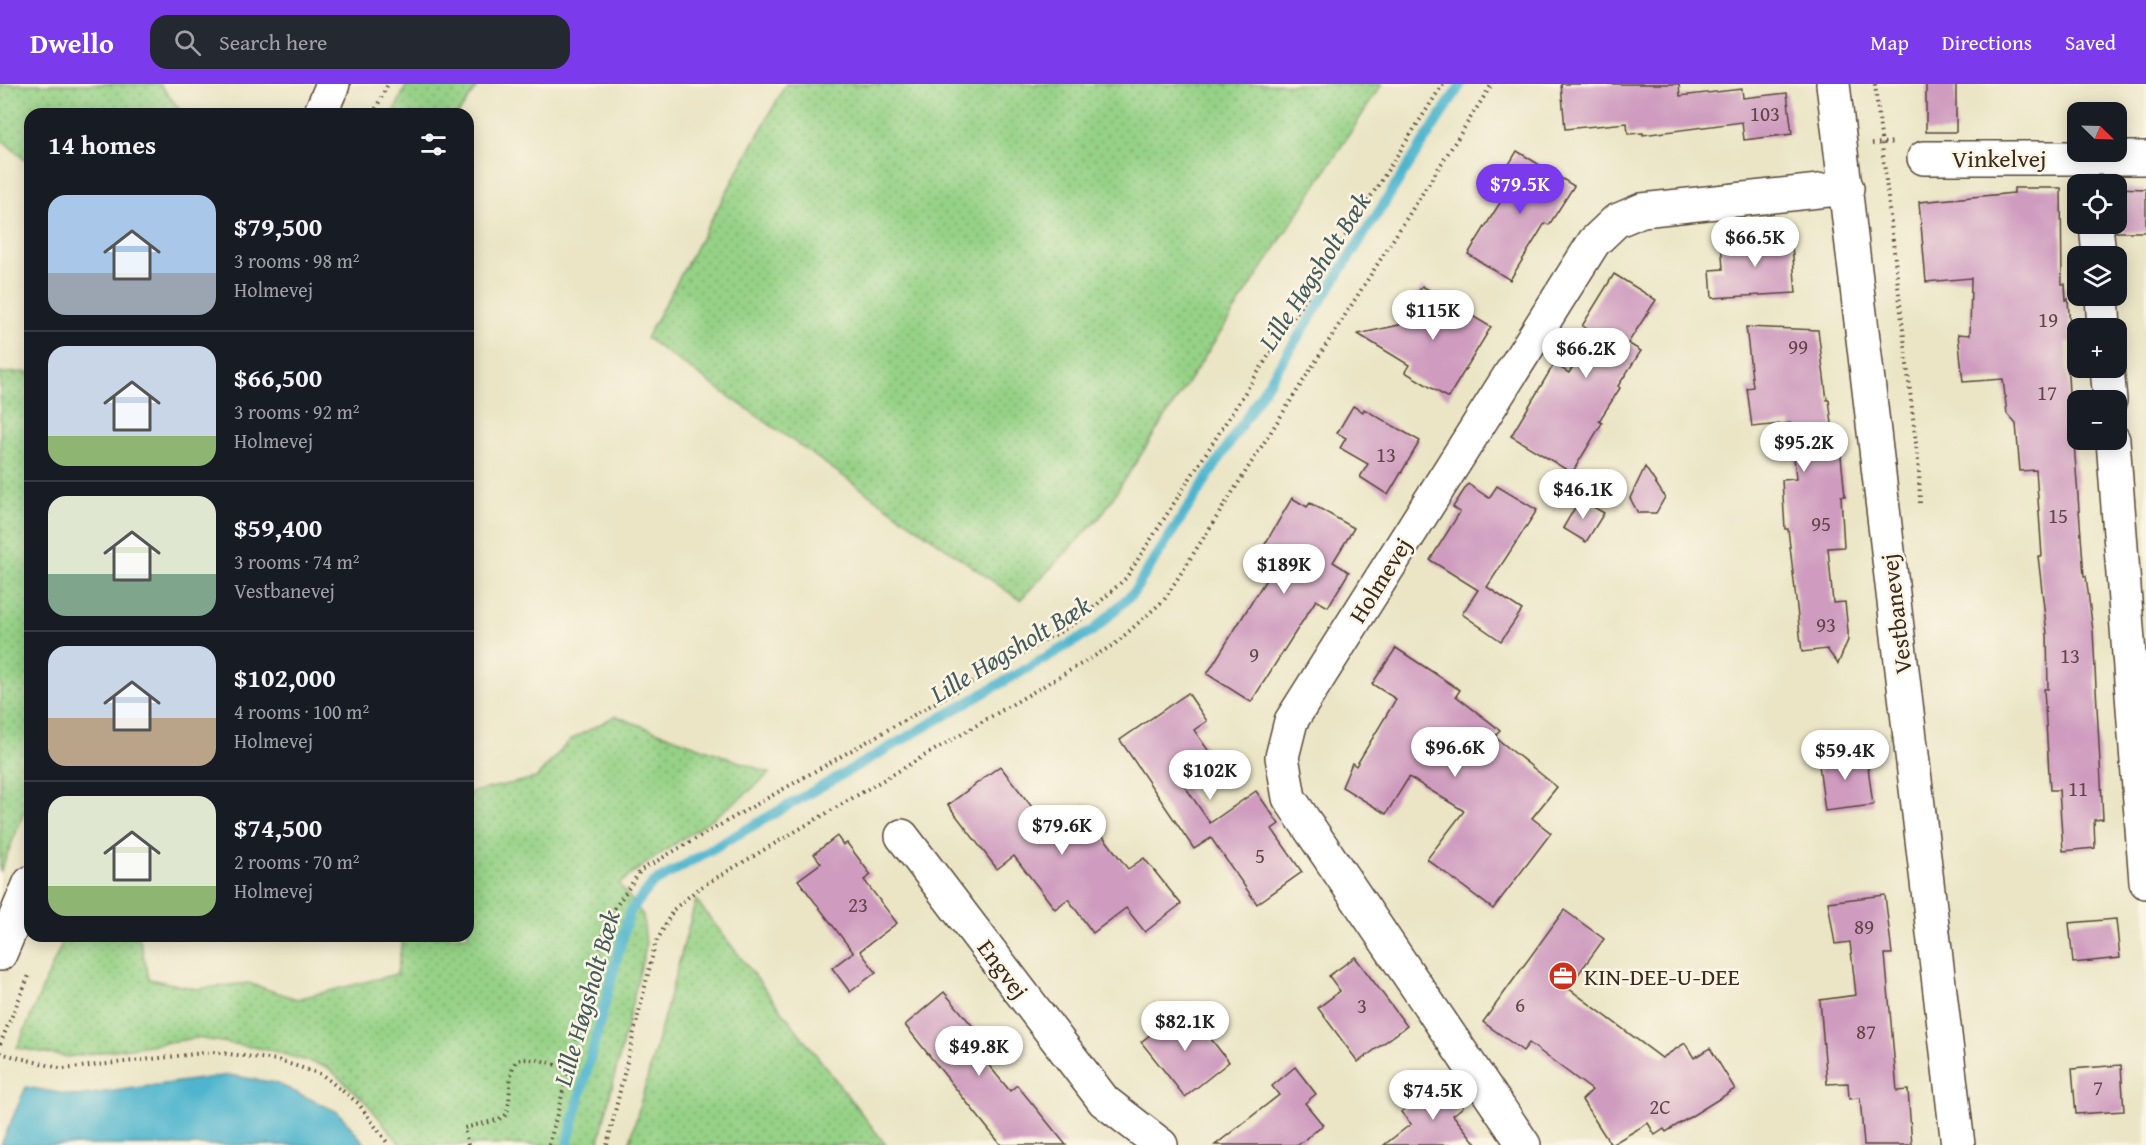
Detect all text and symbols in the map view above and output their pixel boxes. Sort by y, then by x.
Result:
search box [150,15,570,69]
text: Dwello [30,22,114,63]
icon: search [171,26,204,59]
text: Search here [219,26,327,58]
text: Map [1870,27,1909,58]
text: Directions [1942,27,2032,58]
text: Saved [2065,27,2116,58]
house number: 103 [1750,98,1780,129]
north arrow [2067,102,2127,162]
map controls [2067,102,2127,450]
text: 14 homes [48,125,156,164]
icon: filters [417,128,450,161]
street label: Vinkelvej [1952,141,2046,176]
pin: $79.5K [1471,164,1569,215]
text: $79.5K [1490,169,1550,198]
button: locate [2067,174,2127,234]
water label: Lille Høgsholt Bæk [1248,184,1380,359]
text: $79,500 [234,207,322,246]
pin: $66.5K [1706,217,1804,268]
icon: home [96,219,168,291]
text: $66.5K [1725,222,1785,251]
text: 3 rooms · 98 m² [234,246,360,275]
button: layers [2067,246,2127,306]
text: Holmevej [234,275,313,304]
pin: $115K [1391,290,1475,341]
text: $115K [1406,295,1460,324]
house number: 19 [2038,304,2058,335]
button: + [2067,318,2127,378]
pin: $66.2K [1537,328,1635,379]
house number: 99 [1788,331,1808,362]
text: $66.2K [1556,333,1616,362]
text: $66,500 [234,358,322,397]
icon: home [96,370,168,442]
house number: 17 [2037,377,2057,408]
button: − [2067,390,2127,450]
text: 3 rooms · 92 m² [234,397,360,426]
pin: $95.2K [1755,422,1853,473]
text: Holmevej [234,426,313,455]
text: $95.2K [1774,427,1834,456]
house number: 13 [1376,439,1396,470]
pin: $46.1K [1534,469,1632,520]
text: $46.1K [1553,474,1613,503]
house number: 15 [2048,500,2068,531]
text: $59,400 [234,508,322,547]
house number: 95 [1811,508,1831,539]
icon: home [96,520,168,592]
street label: Holmevej [1340,530,1420,630]
pin: $189K [1242,544,1326,595]
text: 3 rooms · 74 m² [234,547,360,576]
text: $189K [1257,549,1311,578]
street label: Vestbanevej [1871,552,1921,676]
text: Vestbanevej [234,576,335,605]
water label: Lille Høgsholt Bæk [921,586,1098,713]
house number: 93 [1816,609,1836,640]
house number: 9 [1249,639,1259,670]
house number: 13 [2060,640,2080,671]
text: $102,000 [234,658,336,697]
icon: home [96,670,168,742]
text: 4 rooms · 100 m² [234,697,369,726]
text: Holmevej [234,726,313,755]
pin: $96.6K [1406,727,1504,778]
pin: $59.4K [1796,730,1894,781]
text: $96.6K [1425,732,1485,761]
text: $59.4K [1815,735,1875,764]
pin: $102K [1168,750,1252,801]
text: $102K [1183,755,1237,784]
house number: 11 [2068,773,2088,804]
pin: $79.6K [1013,805,1111,856]
text: $74,500 [234,808,322,847]
text: $79.6K [1032,810,1092,839]
icon: home [96,820,168,892]
house number: 5 [1255,840,1265,871]
text: 2 rooms · 70 m² [234,847,360,876]
text: Holmevej [234,876,313,905]
house number: 23 [848,889,868,920]
water label: Lille Høgsholt Bæk [542,905,630,1091]
house number: 89 [1854,911,1874,942]
street label: Engvej [969,932,1037,1006]
place label: KIN-DEE-U-DEE [1584,959,1740,994]
office icon: KIN-DEE-U-DEE [1547,960,1579,992]
house number: 6 [1515,989,1525,1020]
house number: 3 [1357,990,1367,1021]
pin: $82.1K [1136,1001,1234,1052]
text: $82.1K [1155,1006,1215,1035]
house number: 87 [1856,1016,1876,1047]
pin: $49.8K [930,1026,1028,1077]
text: $49.8K [949,1031,1009,1060]
pin: $74.5K [1384,1070,1482,1121]
house number: 7 [2093,1072,2103,1103]
text: $74.5K [1403,1075,1463,1104]
house number: 2C [1649,1091,1671,1122]

